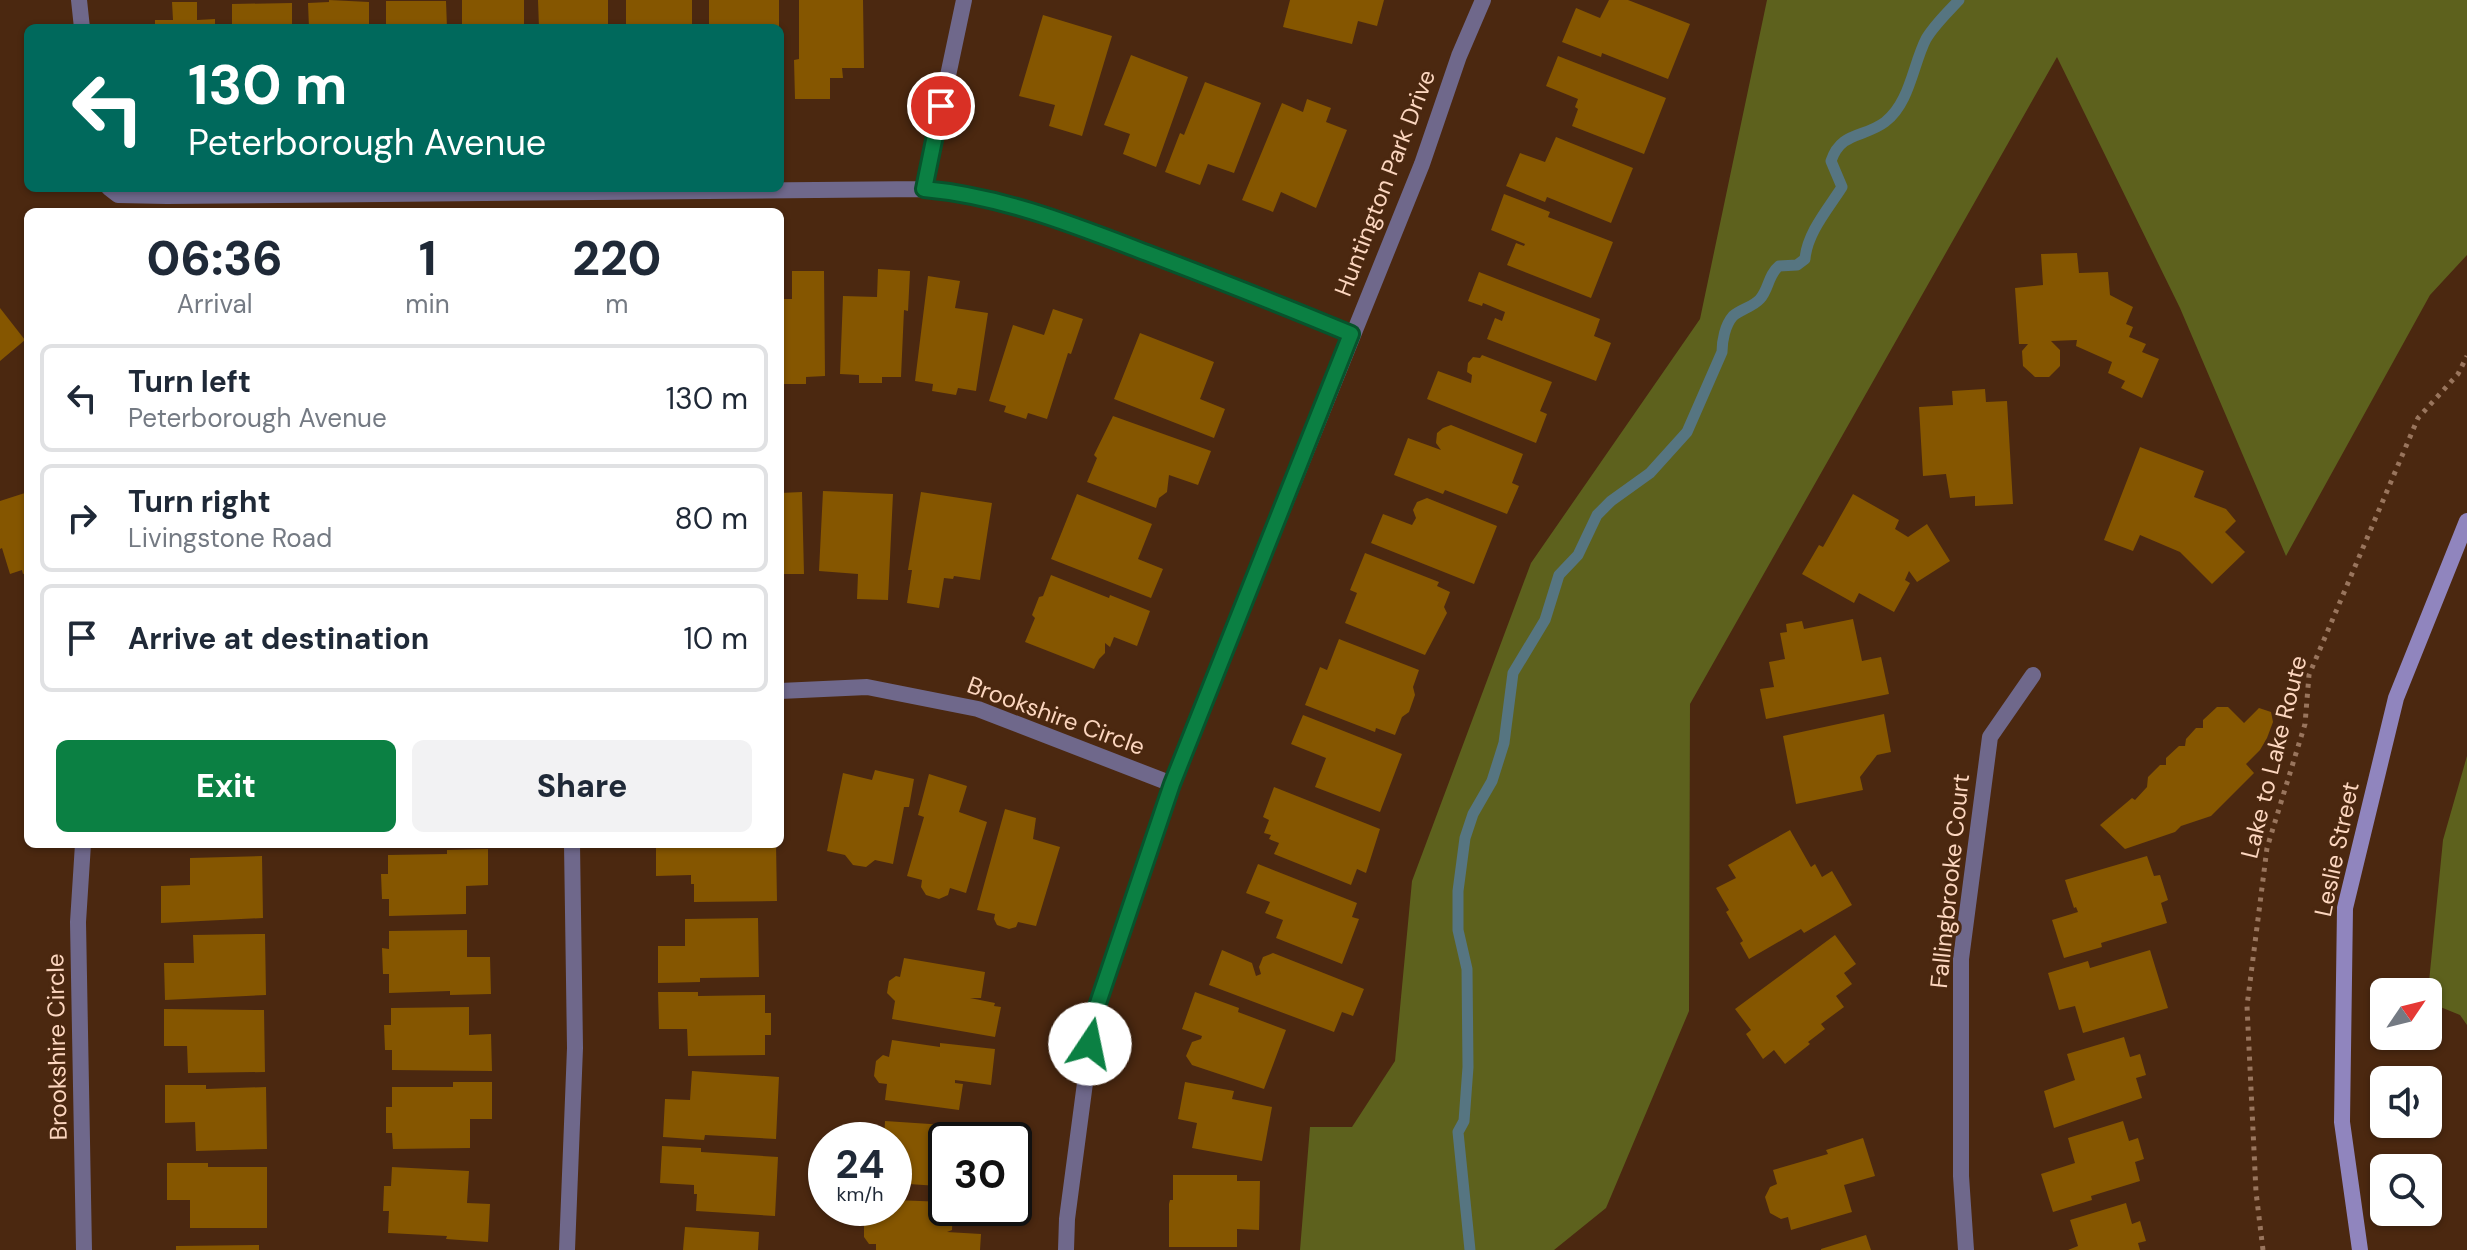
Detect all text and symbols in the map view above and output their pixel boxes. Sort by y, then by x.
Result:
text: 130 m [188,48,347,121]
icon: left [56,56,160,160]
street label: Huntington Park Drive [1327,65,1442,301]
pin [907,72,975,140]
icon: arrive [919,84,963,128]
text: Peterborough Avenue [188,119,546,166]
text: 06:36 [147,227,283,290]
text: 1 [419,227,436,290]
text: 220 [572,227,661,290]
text: Arrival [177,287,253,321]
text: min [405,287,450,321]
text: m [605,287,628,321]
text: Turn left [128,362,251,401]
icon: left [60,376,104,420]
text: 130 m [666,379,748,418]
text: Peterborough Avenue [128,401,387,435]
text: Turn right [128,482,271,521]
icon: right [60,496,104,540]
text: 80 m [675,499,748,538]
text: Livingstone Road [128,521,332,555]
icon: arrive [60,616,104,660]
text: Arrive at destination [128,619,429,658]
text: 10 m [683,619,748,658]
street label: Lake to Lake Route [2233,652,2314,861]
street label: Brookshire Circle [963,669,1149,762]
button: Exit [56,740,396,832]
button: Share [412,740,752,832]
street label: Fallingbrooke Court [1923,772,1976,990]
street label: Leslie Street [2307,779,2366,919]
street label: Brookshire Circle [39,953,74,1141]
north arrow [2370,978,2442,1050]
map controls [2370,978,2442,1226]
position arrow [1048,1002,1132,1086]
button: sound [2370,1066,2442,1138]
speed limit sign: 30 [928,1122,1032,1226]
text: 24 [836,1138,884,1190]
button: search [2370,1154,2442,1226]
text: km/h [836,1181,884,1207]

